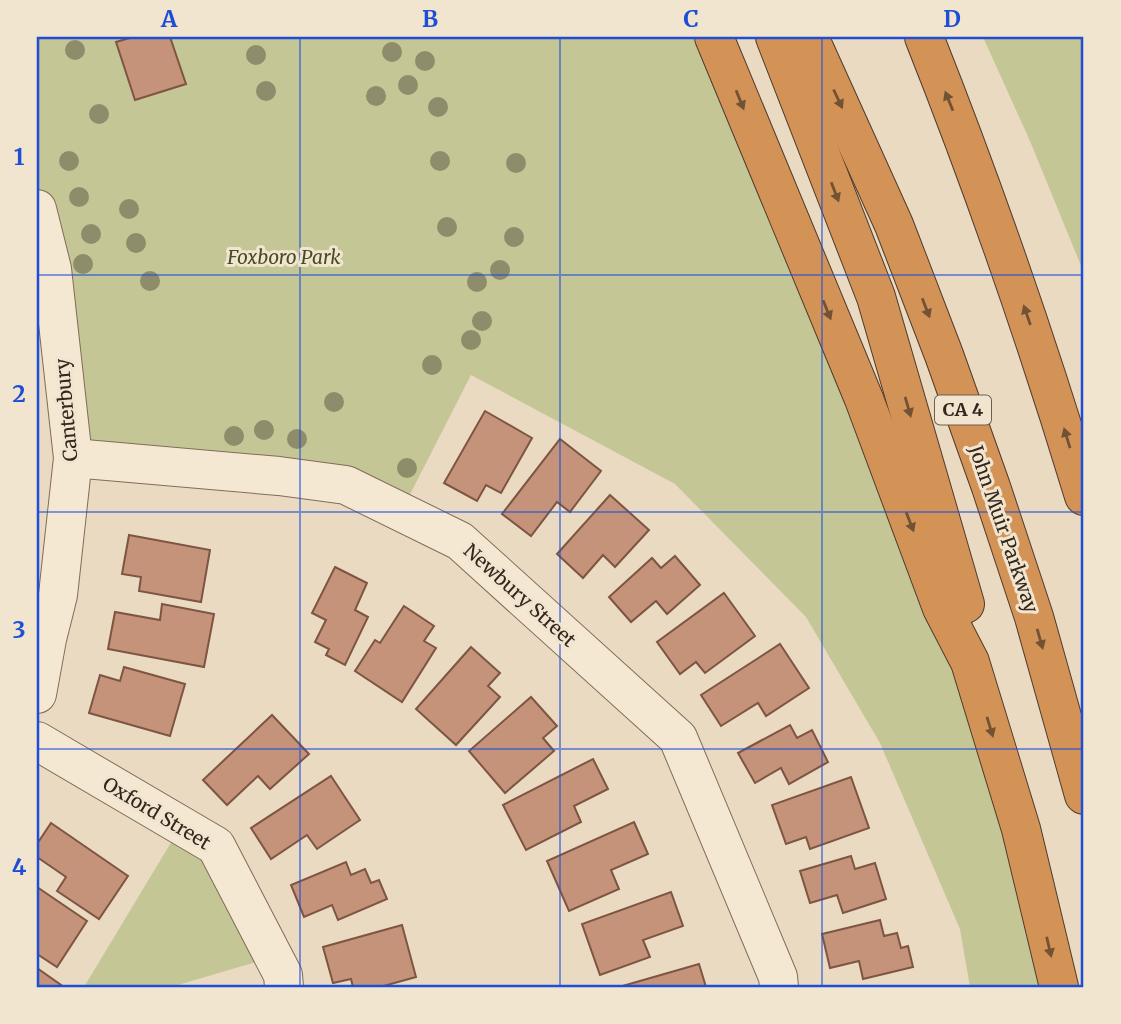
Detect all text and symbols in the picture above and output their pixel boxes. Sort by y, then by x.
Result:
text: A [160,4,178,33]
text: B [422,4,438,33]
text: C [683,4,699,33]
text: D [943,4,961,33]
one-way arrow [833,88,844,109]
one-way arrow [735,89,746,110]
one-way arrow [944,90,955,111]
text: 1 [14,142,25,171]
one-way arrow [829,181,840,202]
park label: Foxboro Park [226,245,341,269]
one-way arrow [920,298,931,319]
one-way arrow [821,300,833,320]
one-way arrow [1021,304,1032,325]
street label: Canterbury [50,357,82,463]
text: 2 [12,379,26,408]
road number: CA 4 [935,396,991,424]
one-way arrow [903,397,913,418]
one-way arrow [1061,427,1071,448]
street label: John Muir Parkway [964,441,1044,616]
one-way arrow [905,511,916,532]
street label: Newbury Street [459,538,581,652]
text: 3 [12,615,26,644]
one-way arrow [1036,629,1046,650]
one-way arrow [985,717,996,738]
street label: Oxford Street [99,771,216,855]
text: 4 [12,852,27,881]
one-way arrow [1044,936,1055,958]

